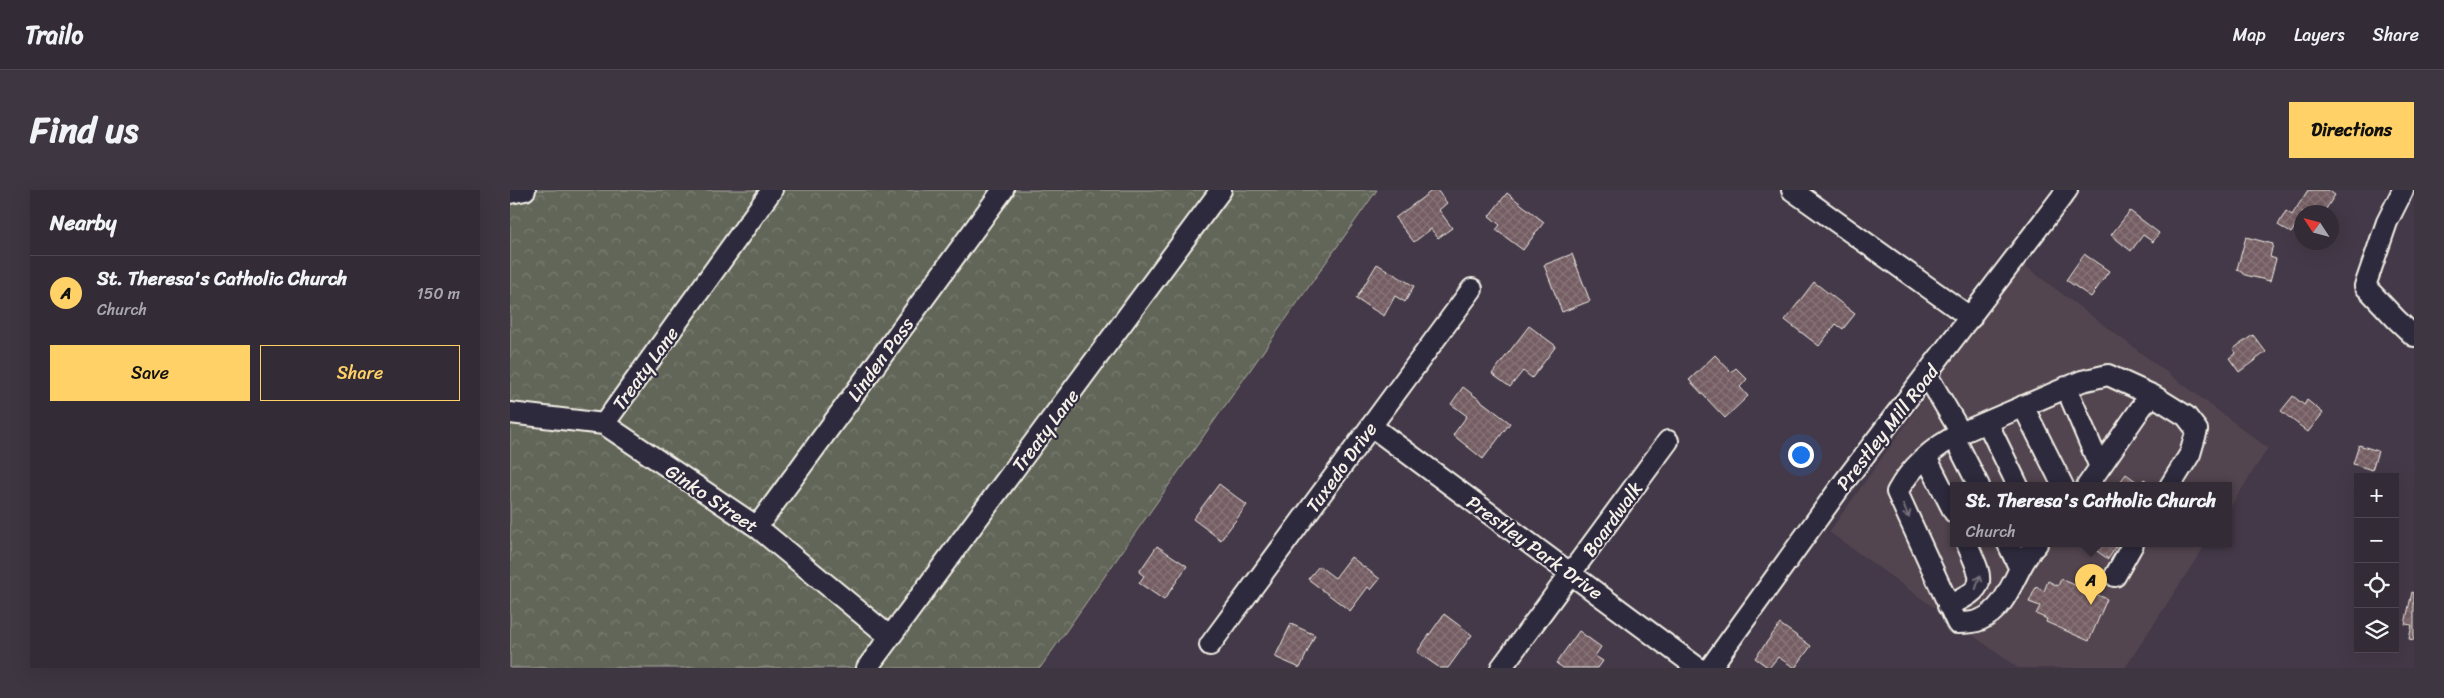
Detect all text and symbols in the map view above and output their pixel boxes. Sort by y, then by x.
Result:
text: Trailo [25,14,83,56]
text: Map [2233,19,2266,51]
text: Layers [2294,19,2345,51]
text: Share [2373,19,2419,51]
text: Find us [30,99,138,161]
button: Directions [2289,102,2414,158]
text: Nearby [50,204,116,242]
north arrow [2294,205,2339,250]
text: St. Theresa's Catholic Church [97,262,347,295]
text: A [61,279,71,308]
text: 150 m [417,279,460,308]
text: Church [97,295,147,324]
street label: Linden Pass [838,310,923,409]
street label: Treaty Lane [603,319,687,417]
button: Save [50,345,250,401]
button: Share [260,345,460,401]
street label: Prestley Mill Road [1827,356,1948,498]
street label: Treaty Lane [1003,381,1088,479]
street label: Tuxedo Drive [1297,415,1386,520]
your location [1788,442,1814,468]
street label: Ginko Street [658,455,765,542]
map controls [2354,473,2399,653]
button: + [2354,473,2399,518]
street label: Boardwalk [1573,474,1651,564]
popup [1950,482,2232,547]
text: St. Theresa's Catholic Church [1966,484,2216,517]
street label: Prestley Park Drive [1459,486,1610,609]
one-way arrow [1901,503,1911,518]
text: Church [1966,517,2016,546]
button: − [2354,518,2399,563]
button: locate [2354,563,2399,608]
pin: A [2075,564,2107,605]
one-way arrow [1973,574,1983,590]
button: layers [2354,608,2399,653]

